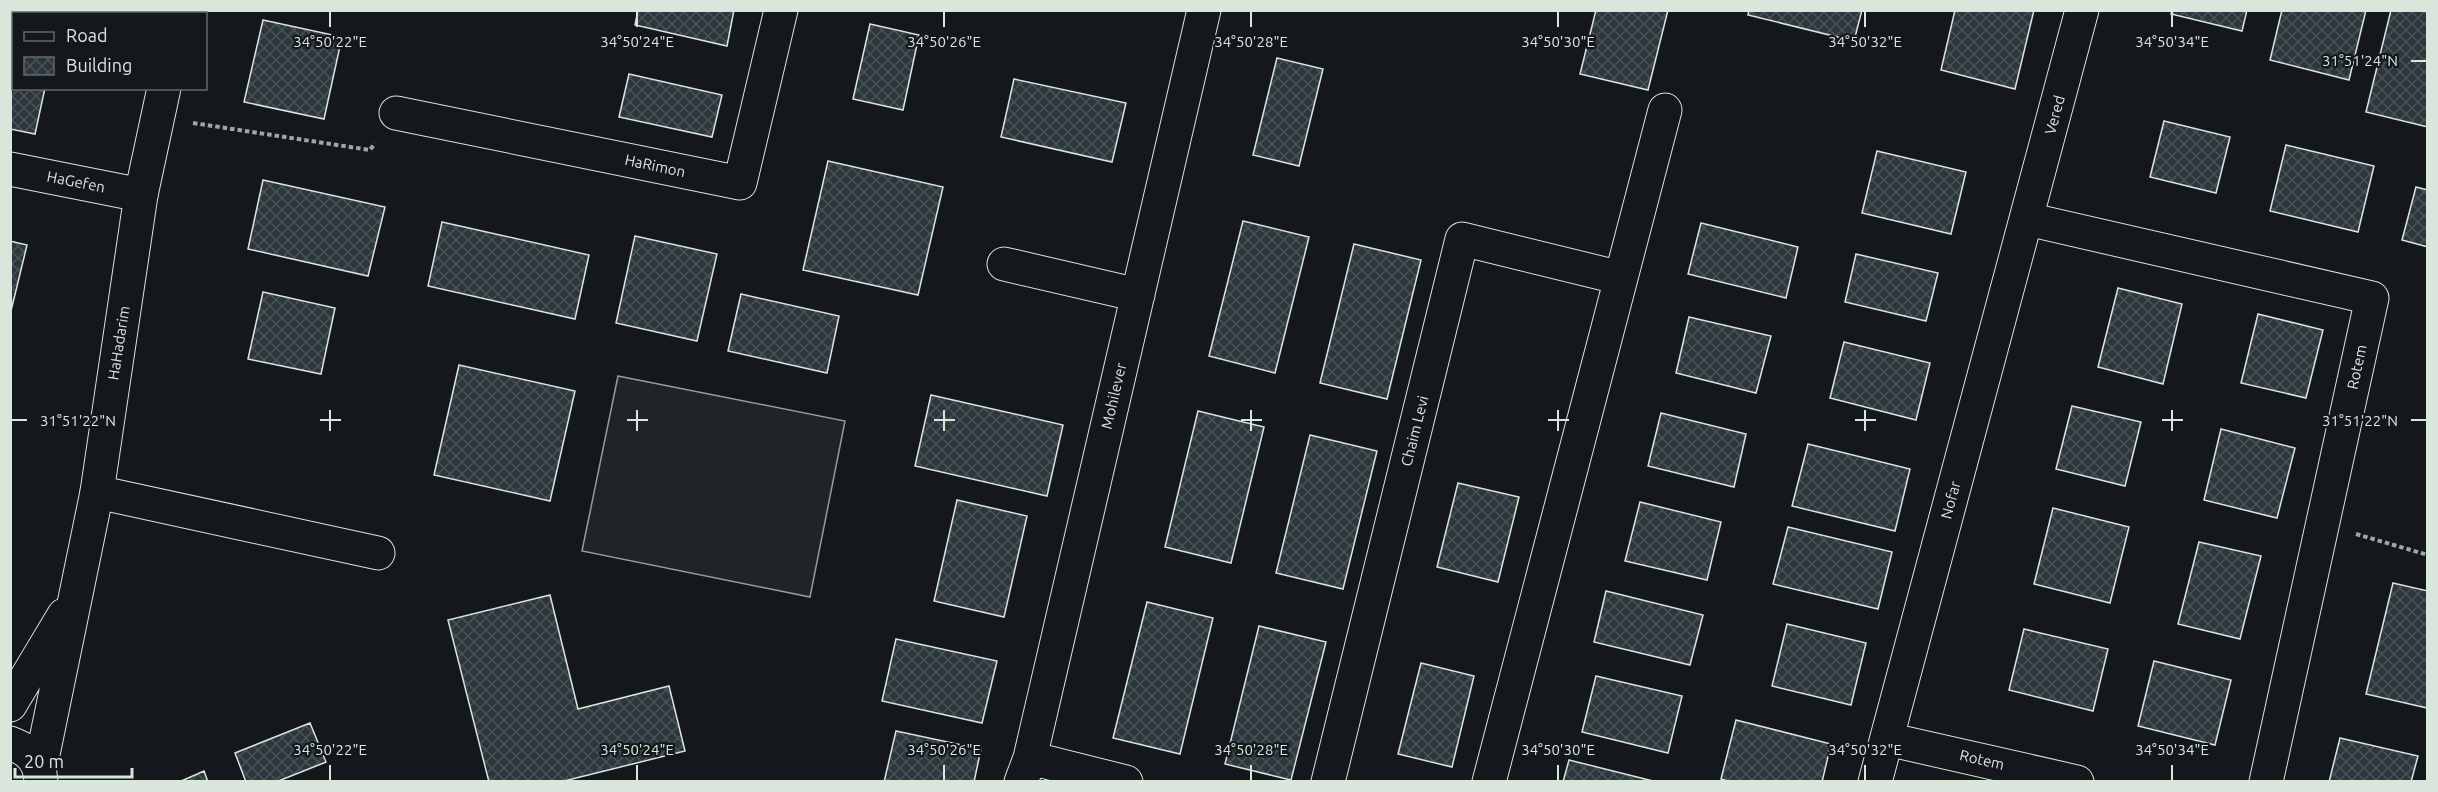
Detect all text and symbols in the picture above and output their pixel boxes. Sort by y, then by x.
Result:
legend [12,12,207,90]
text: Road [66,25,108,45]
text: 34°50'22"E [293,33,367,50]
text: 34°50'24"E [600,33,674,50]
text: 34°50'26"E [907,33,981,50]
text: 34°50'28"E [1214,33,1288,50]
text: 34°50'30"E [1521,33,1595,50]
text: 34°50'32"E [1828,33,1902,50]
text: 34°50'34"E [2135,33,2209,50]
text: 31°51'24"N [2322,52,2398,69]
text: Building [66,55,132,75]
street label: Vered [2041,93,2068,136]
street label: HaRimon [623,151,687,180]
street label: HaGefen [46,168,107,195]
street label: HaHadarim [104,305,133,381]
street label: Rotem [2343,343,2370,391]
street label: Mohilever [1098,361,1129,431]
street label: Chaim Levi [1398,394,1432,468]
text: 31°51'22"N [40,412,116,429]
text: 31°51'22"N [2322,412,2398,429]
street label: Nofar [1937,479,1964,521]
scale bar [15,741,132,779]
text: 34°50'22"E [293,741,367,758]
text: 34°50'24"E [600,741,674,758]
text: 34°50'26"E [907,741,981,758]
text: 34°50'28"E [1214,741,1288,758]
text: 34°50'30"E [1521,741,1595,758]
text: 34°50'32"E [1828,741,1902,758]
text: 34°50'34"E [2135,741,2209,758]
street label: Rotem [1958,746,2006,773]
text: 20 m [24,751,64,771]

